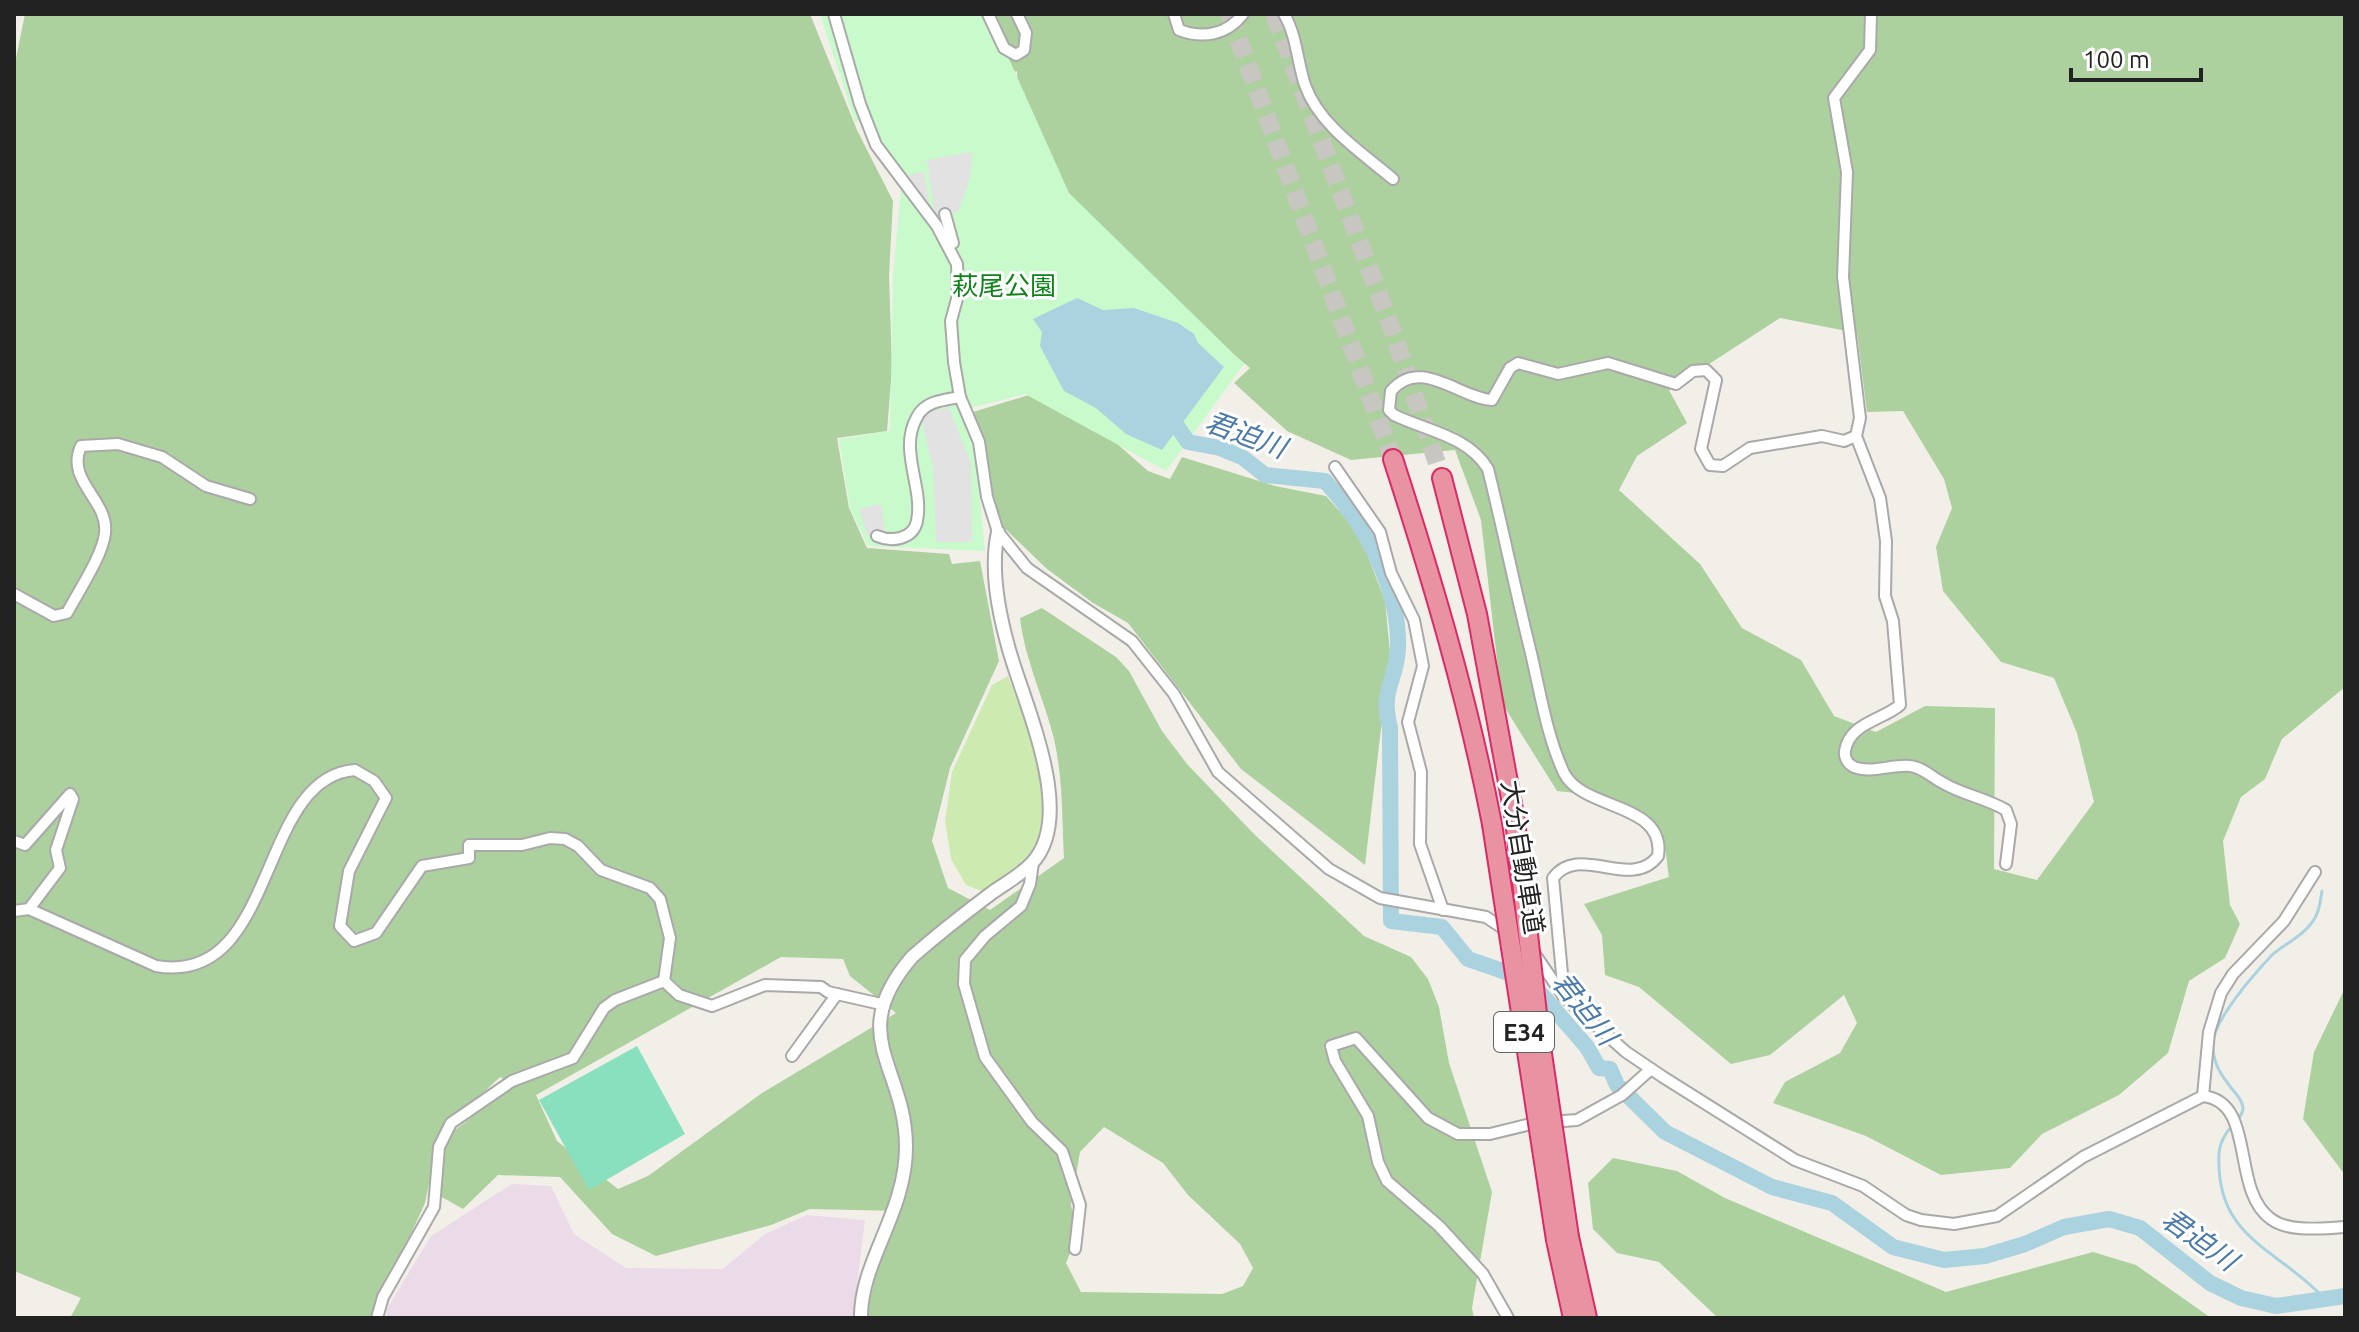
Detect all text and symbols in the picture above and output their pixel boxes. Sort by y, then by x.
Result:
scale bar [2071,32,2201,82]
text: 100 m [2083,46,2150,73]
park label: 萩尾公園 [952,271,1056,300]
water label: 君迫川 [1201,405,1294,464]
street label: 大分自動車道 [1496,778,1550,936]
water label: 君迫川 [1547,966,1625,1053]
road number: E34 [1494,1012,1554,1052]
water label: 君迫川 [2157,1202,2246,1278]

